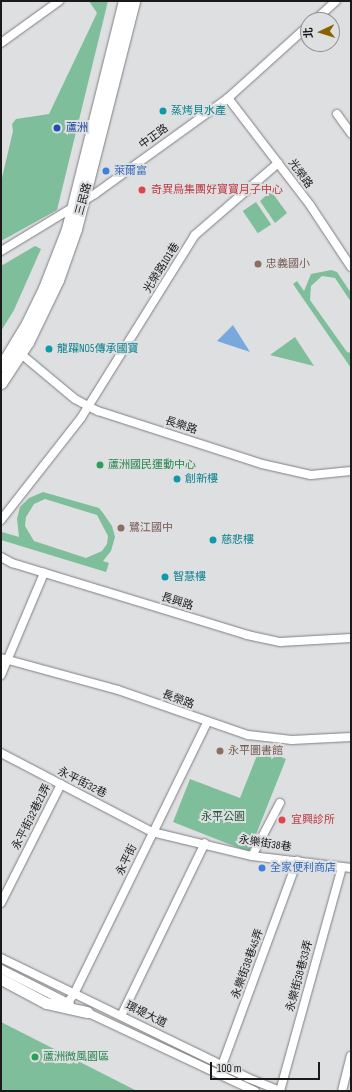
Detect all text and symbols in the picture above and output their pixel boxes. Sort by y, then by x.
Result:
north arrow [300,12,340,52]
text: 北 [302,27,315,39]
place label: 蒸烤貝水產 [171,104,226,118]
marker: 蒸烤貝水產 [158,106,168,116]
place label: 蘆洲 [66,121,88,135]
marker: 蘆洲 [51,122,63,134]
street label: 中正路 [137,122,171,152]
street label: 光榮路 [285,157,315,191]
place label: 萊爾富 [114,164,147,178]
marker: 萊爾富 [101,166,111,176]
street label: 三民路 [73,181,95,217]
place label: 奇異鳥集團好寶寶月子中心 [151,183,283,197]
marker: 奇異鳥集團好寶寶月子中心 [136,184,148,196]
street label: 光榮路101巷 [141,241,183,295]
place label: 忠義國小 [266,257,310,271]
marker: 忠義國小 [253,259,263,269]
place label: 龍躍NO5傳承國寶 [57,342,138,356]
marker: 龍躍NO5傳承國寶 [44,344,54,354]
street label: 長樂路 [163,415,199,437]
place label: 蘆洲國民運動中心 [108,458,196,472]
marker: 蘆洲國民運動中心 [95,460,105,470]
place label: 創新樓 [185,472,218,486]
marker: 創新樓 [172,474,182,484]
place label: 鷺江國中 [129,521,173,535]
marker: 鷺江國中 [116,523,126,533]
place label: 慈悲樓 [221,533,254,547]
marker: 慈悲樓 [208,535,218,545]
place label: 智慧樓 [173,570,206,584]
marker: 智慧樓 [160,572,170,582]
street label: 長興路 [159,591,195,613]
street label: 長榮路 [160,688,196,712]
place label: 永平圖書館 [228,744,283,758]
marker: 永平圖書館 [215,746,225,756]
street label: 永平街32巷 [55,765,109,801]
street label: 永平街32巷21弄 [10,782,54,852]
park label: 永平公園 [201,810,245,824]
place label: 宜興診所 [291,813,335,827]
marker: 宜興診所 [276,814,288,826]
street label: 永樂街38巷 [238,833,292,855]
street label: 永平街 [114,842,140,878]
place label: 全家便利商店 [270,861,336,875]
marker: 全家便利商店 [257,863,267,873]
street label: 永樂街38巷45弄 [229,927,267,1001]
street label: 永樂街38巷33弄 [284,939,316,1013]
street label: 環堤大道 [123,999,169,1031]
place label: 蘆洲微風園區 [43,1050,109,1064]
marker: 蘆洲微風園區 [30,1052,40,1062]
scale bar [212,1054,322,1080]
text: 100 m [217,1061,242,1076]

